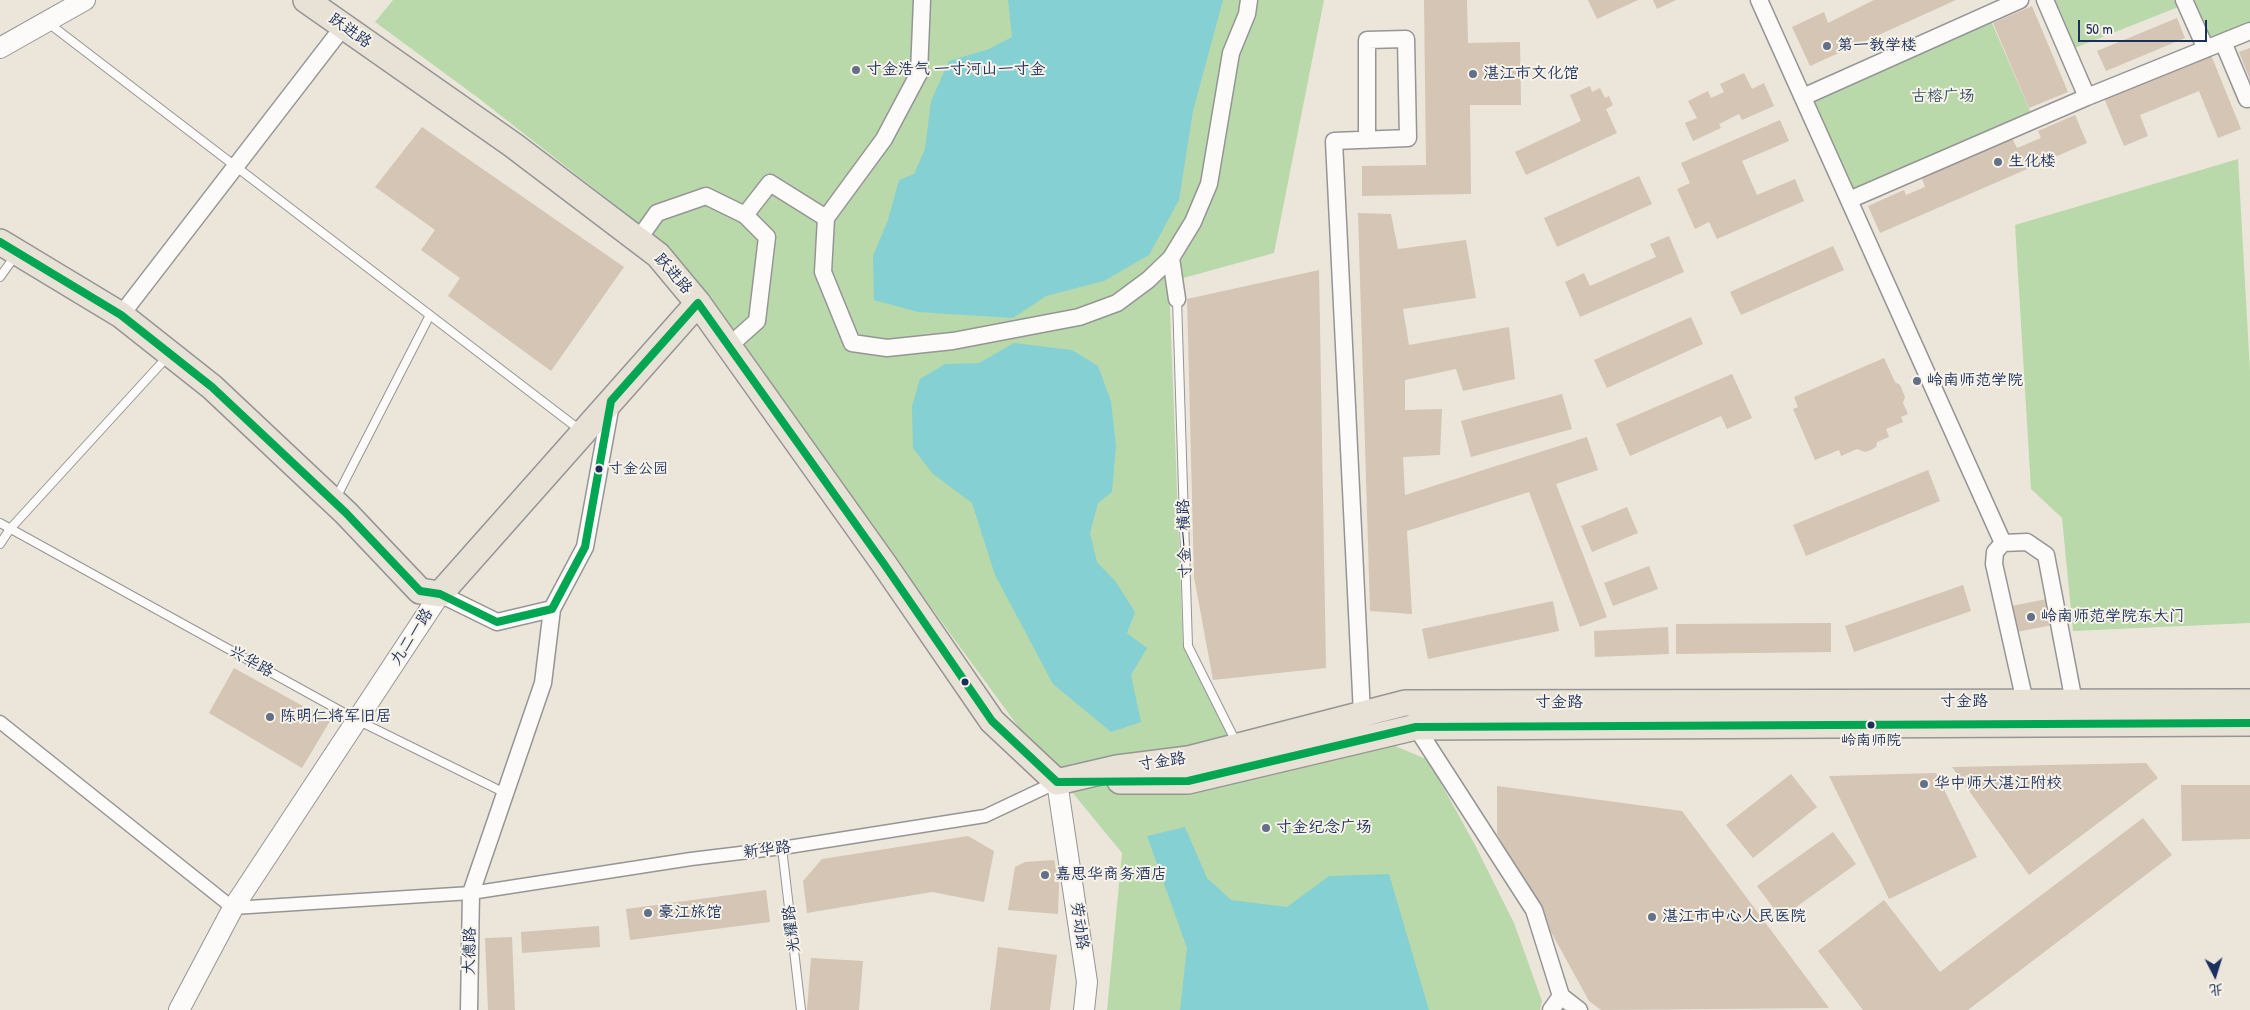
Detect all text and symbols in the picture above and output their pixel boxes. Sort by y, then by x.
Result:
street label: 跃进路 [325,9,375,53]
scale bar [2080,10,2209,42]
text: 50 m [2086,18,2113,39]
place label: 第一教学楼 [1837,36,1917,56]
marker: 第一教学楼 [1821,40,1833,52]
place label: 寸金浩气 一寸河山一寸金 [866,60,1046,80]
marker: 寸金浩气 一寸河山一寸金 [850,64,862,76]
place label: 湛江市文化馆 [1483,64,1579,84]
marker: 湛江市文化馆 [1467,68,1479,80]
park label: 古榕广场 [1911,87,1975,107]
place label: 生化楼 [2008,152,2056,172]
marker: 生化楼 [1992,156,2004,168]
street label: 跃进路 [650,250,696,298]
place label: 岭南师范学院 [1927,371,2023,391]
marker: 岭南师范学院 [1911,375,1923,387]
place label: 寸金公园 [608,460,668,478]
marker: 寸金公园 [594,464,604,474]
street label: 寸金一横路 [1174,499,1196,579]
street label: 九二一路 [387,605,437,669]
place label: 岭南师范学院东大门 [2041,607,2185,627]
marker: 岭南师范学院东大门 [2025,611,2037,623]
street label: 兴华路 [225,642,277,682]
unlabelled marker [960,677,970,687]
street label: 寸金路 [1940,692,1988,712]
street label: 寸金路 [1535,693,1583,713]
place label: 陈明仁将军旧居 [280,707,392,727]
marker: 陈明仁将军旧居 [264,711,276,723]
marker: 岭南师院 [1866,720,1876,730]
place label: 岭南师院 [1841,732,1901,750]
street label: 寸金路 [1137,749,1187,775]
place label: 华中师大湛江附校 [1934,774,2062,794]
marker: 华中师大湛江附校 [1918,778,1930,790]
place label: 寸金纪念广场 [1276,818,1372,838]
marker: 寸金纪念广场 [1260,822,1272,834]
street label: 新华路 [742,838,792,862]
place label: 嘉思华商务酒店 [1055,865,1167,885]
marker: 嘉思华商务酒店 [1039,869,1051,881]
street label: 劳动路 [1066,901,1092,951]
place label: 豪江旅馆 [658,903,722,923]
street label: 光耀路 [780,904,804,954]
marker: 豪江旅馆 [642,907,654,919]
place label: 湛江市中心人民医院 [1662,907,1806,927]
marker: 湛江市中心人民医院 [1646,911,1658,923]
street label: 大德路 [460,927,480,975]
north arrow [2190,950,2240,1000]
text: 北 [2209,980,2224,1001]

